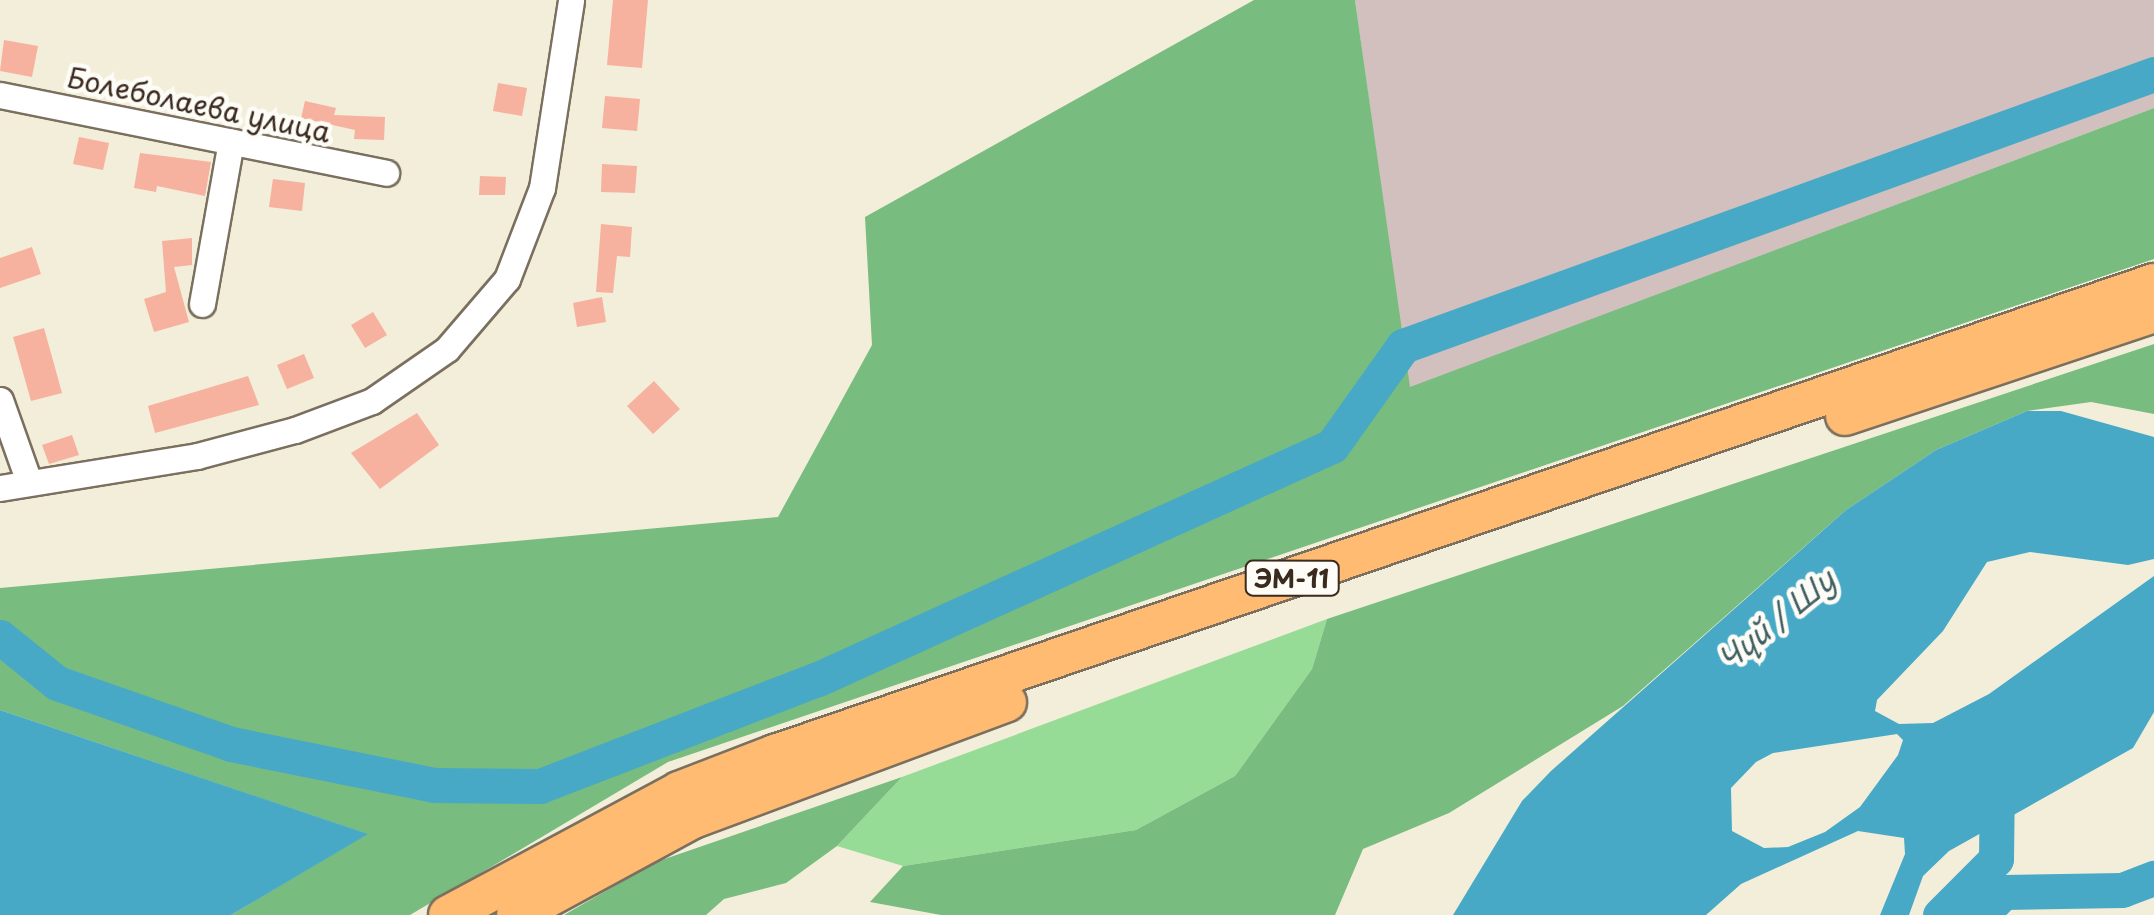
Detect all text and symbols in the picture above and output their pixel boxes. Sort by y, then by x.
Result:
street label: Болеболаева улица [63,59,335,149]
road number: ЭМ-11 [1244,558,1340,598]
water label: Чүй / Шу [1711,561,1841,677]

